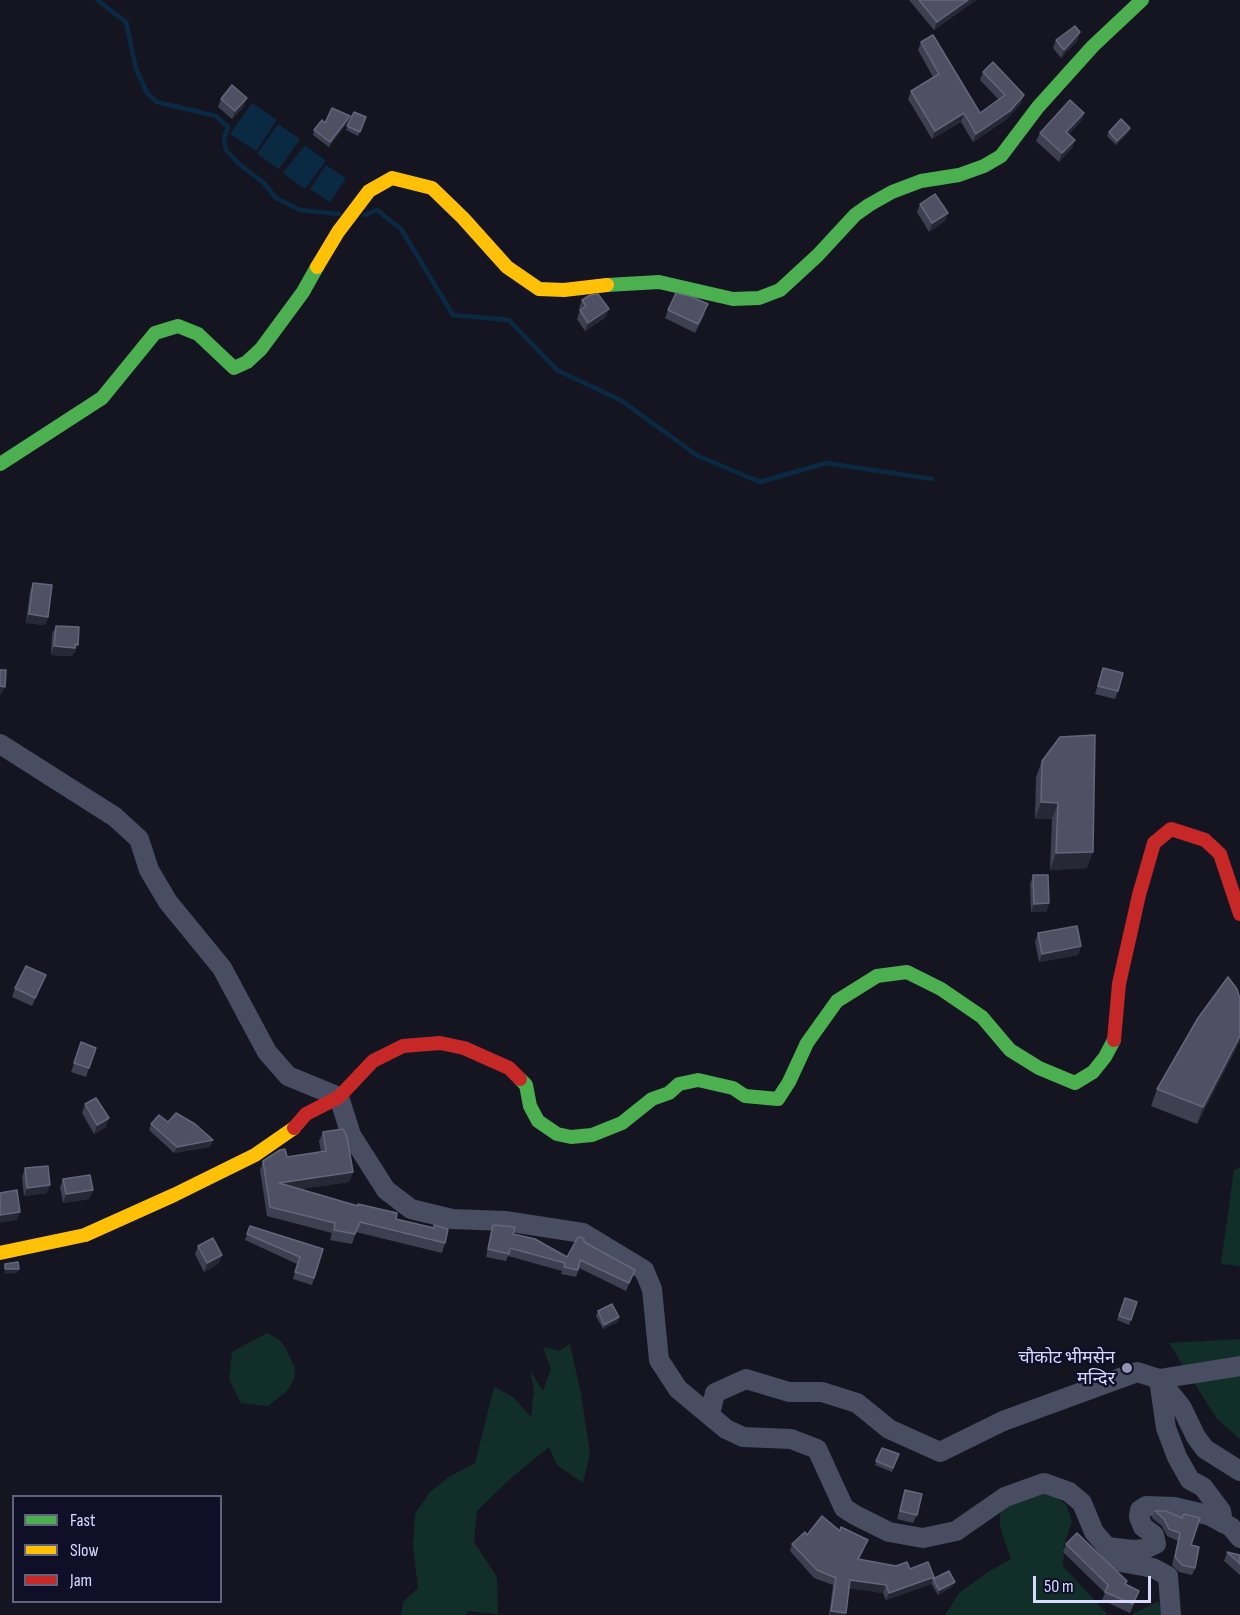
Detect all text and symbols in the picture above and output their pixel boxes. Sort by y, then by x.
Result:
place label: चौकोट भीमसेन मन्दिर [1018,1347,1115,1390]
marker: चौकोट भीमसेन मन्दिर [1120,1361,1134,1375]
legend [12,1495,222,1603]
text: Fast [70,1510,95,1531]
text: Slow [70,1540,99,1561]
scale bar [1036,1564,1154,1602]
text: Jam [70,1570,92,1591]
text: 50 m [1044,1576,1074,1597]

